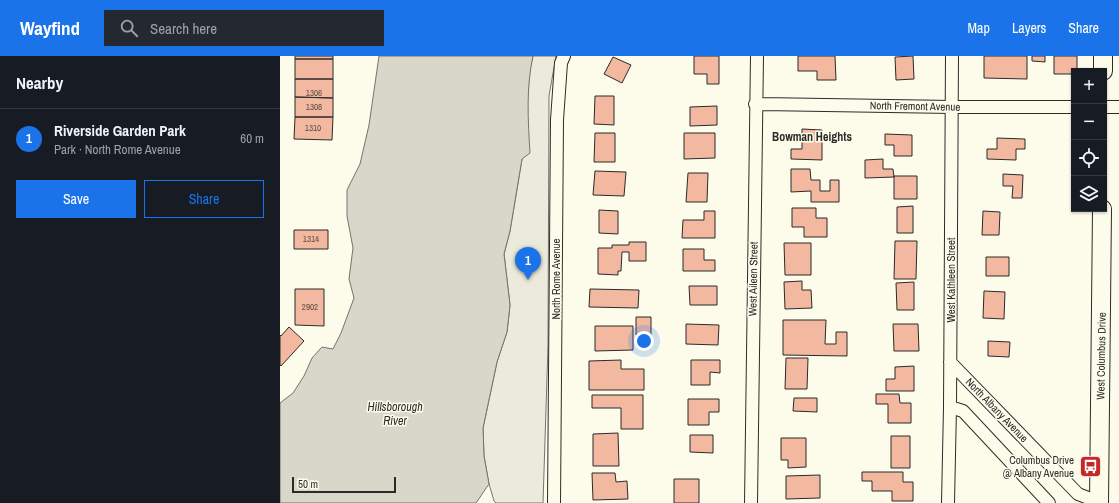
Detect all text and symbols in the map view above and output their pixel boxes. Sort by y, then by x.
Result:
search box [104,10,384,46]
text: Wayfind [20,15,80,41]
icon: search [118,17,140,39]
text: Search here [150,18,217,39]
text: Map [968,19,990,37]
text: Layers [1012,19,1046,37]
text: Share [1068,19,1099,37]
map controls [1071,68,1107,212]
button: + [1071,68,1107,104]
text: Nearby [16,71,63,94]
house number: 1306 [306,87,322,99]
street label: North Fremont Avenue [870,98,960,114]
house number: 1308 [306,101,322,113]
button: − [1071,104,1107,140]
text: Riverside Garden Park [54,120,186,141]
house number: 1310 [305,122,321,134]
district label: Bowman Heights [772,129,852,145]
text: 1 [26,130,32,147]
text: 60 m [240,130,264,147]
button: locate [1071,140,1107,176]
text: Park · North Rome Avenue [54,141,181,158]
button: layers [1071,176,1107,212]
button: Save [16,180,136,218]
button: Share [144,180,264,218]
house number: 1314 [303,233,319,245]
street label: West Kathleen Street [944,237,958,323]
street label: North Rome Avenue [549,238,563,320]
street label: West Aileen Street [745,241,761,316]
pin: 1 [515,247,541,280]
house number: 2902 [302,301,318,313]
street label: West Columbus Drive [1093,312,1109,400]
your location [634,331,654,351]
street label: North Albany Avenue [963,375,1031,445]
water label: Hillsborough River [367,399,423,429]
place label: Columbus Drive @ Albany Avenue [1003,453,1074,480]
bus stop icon: Columbus Drive @ Albany Avenue [1077,453,1103,479]
scale bar [292,475,396,494]
text: 50 m [298,477,318,491]

